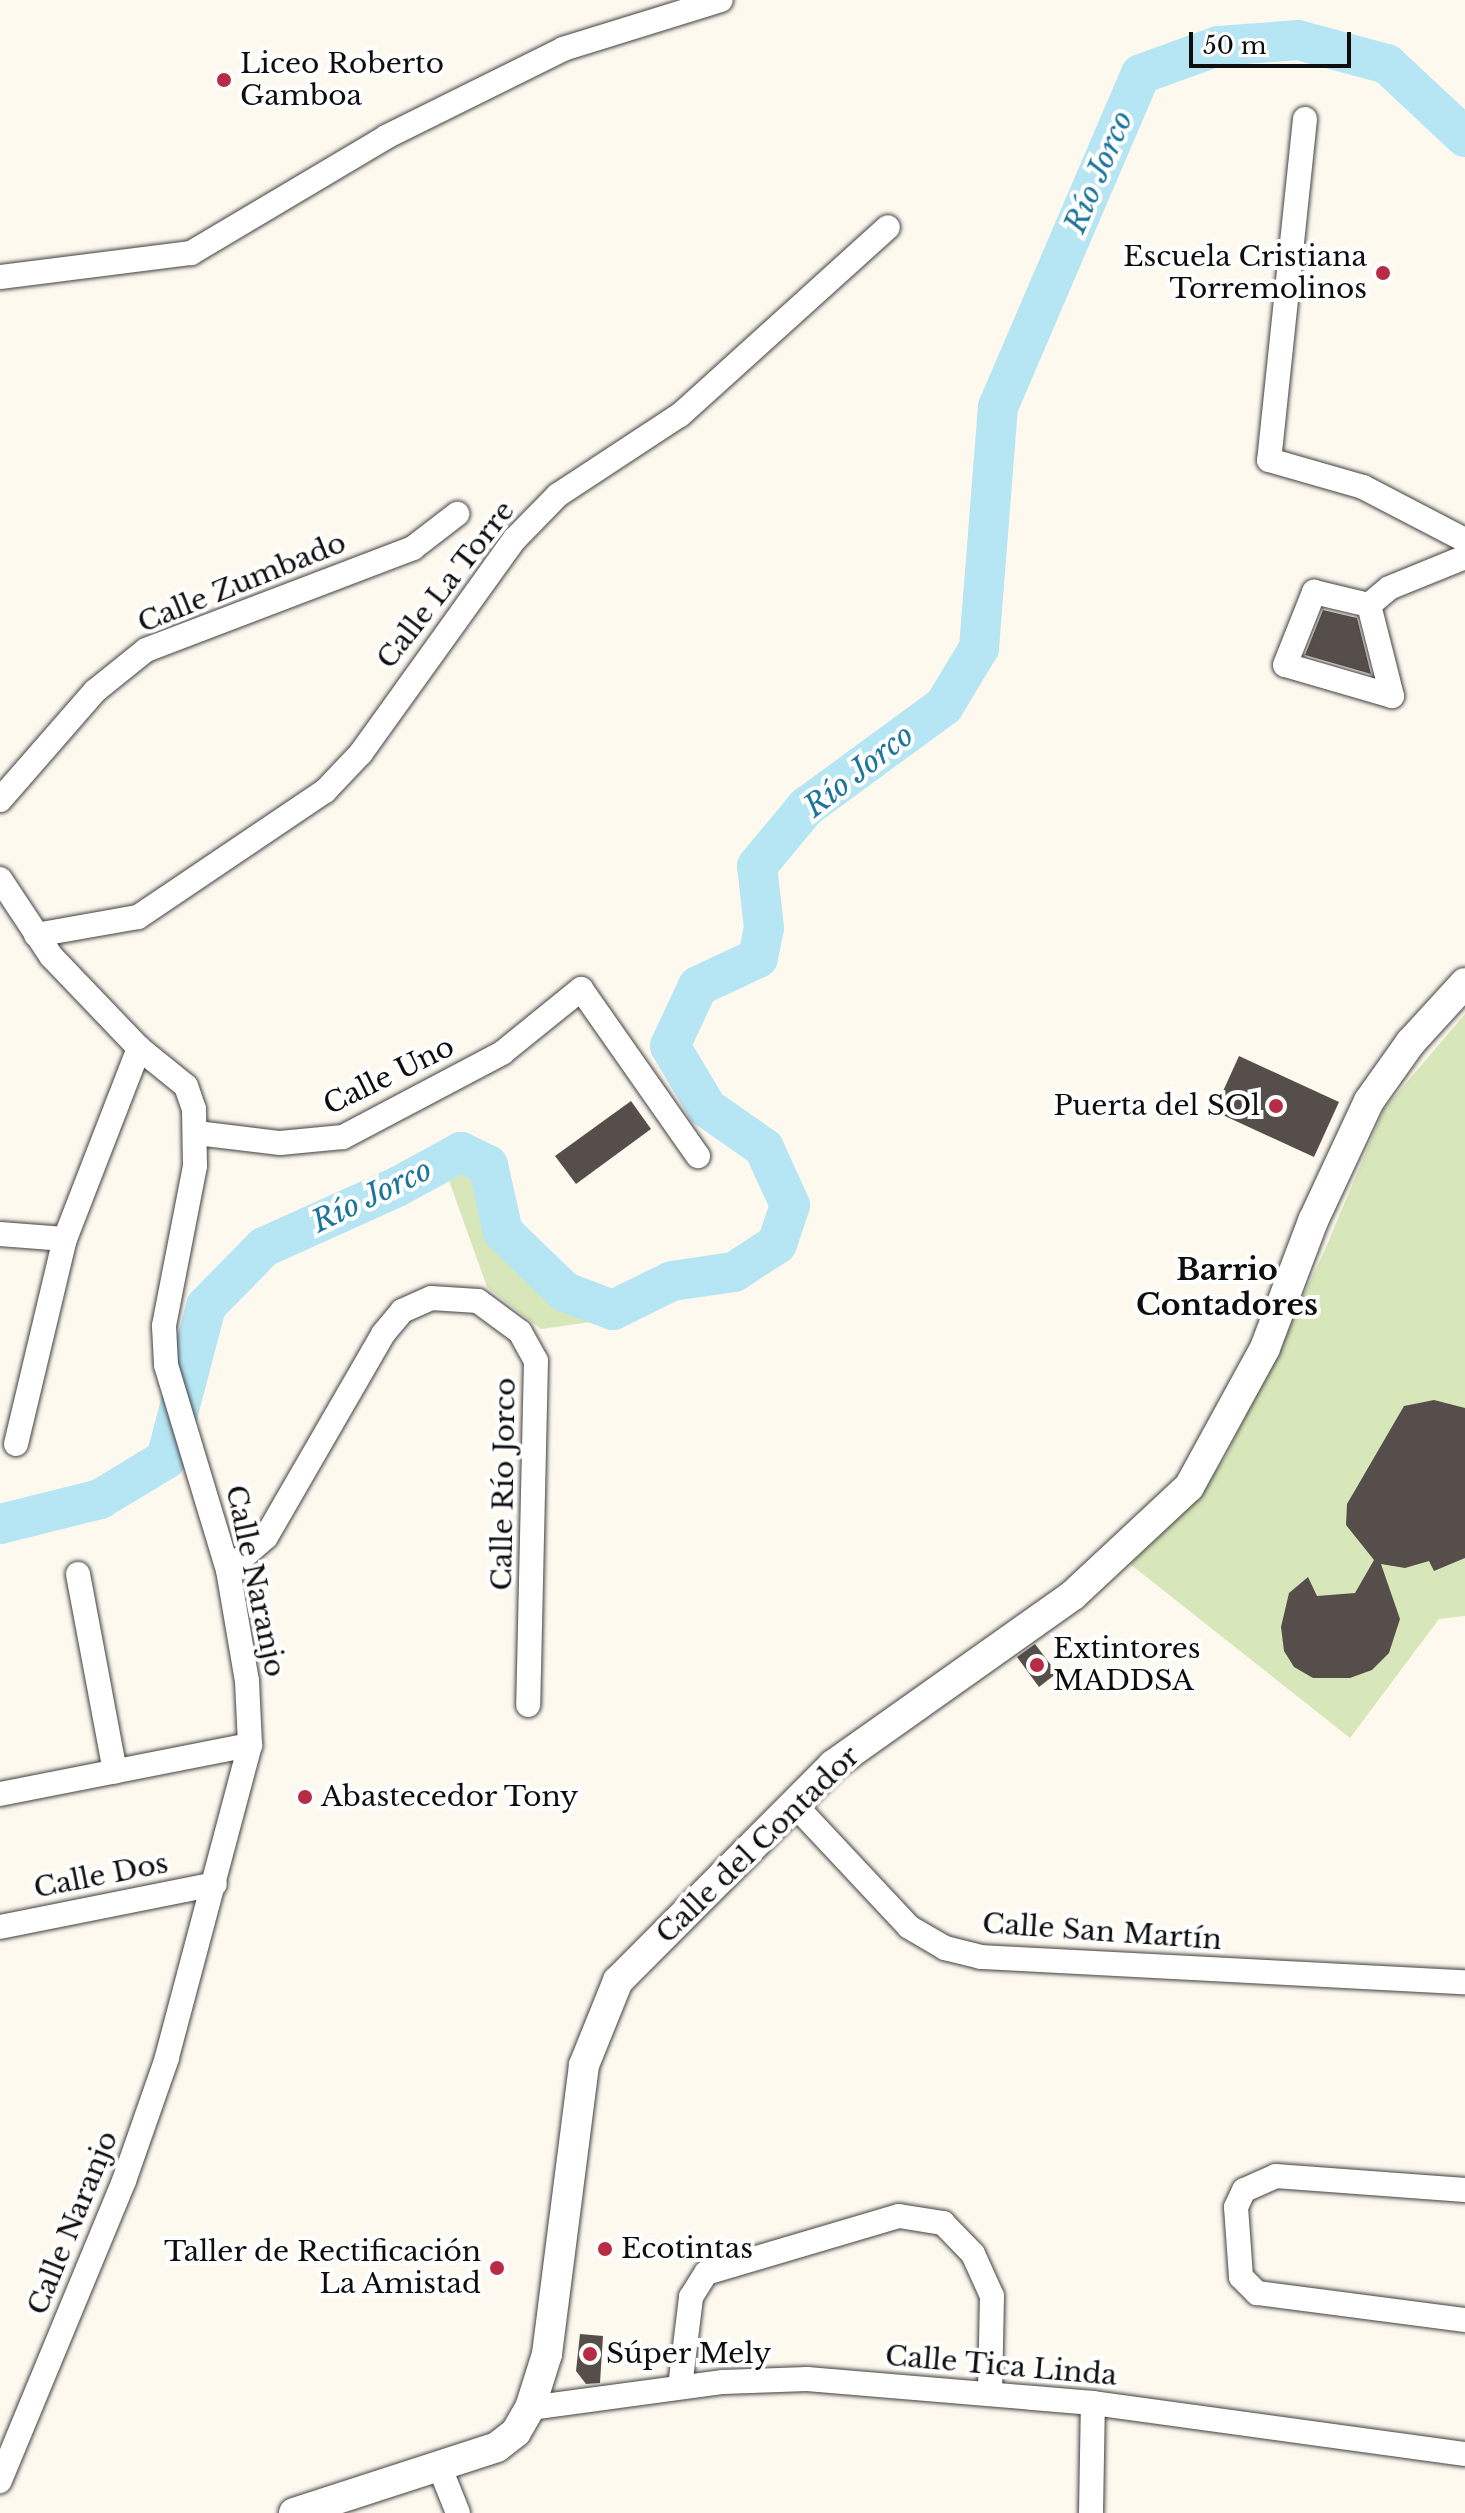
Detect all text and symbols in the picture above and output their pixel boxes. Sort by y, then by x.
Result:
scale bar [1193,16,1355,66]
text: 50 m [1203,31,1266,60]
place label: Liceo Roberto Gamboa [240,47,444,113]
marker: Liceo Roberto Gamboa [215,71,233,89]
water label: Río Jorco [1057,105,1141,239]
place label: Escuela Cristiana Torremolinos [1123,240,1367,306]
marker: Escuela Cristiana Torremolinos [1374,264,1392,282]
street label: Calle La Torre [370,494,522,676]
street label: Calle Zumbado [133,526,351,640]
water label: Río Jorco [797,717,921,825]
street label: Calle Uno [318,1030,460,1122]
place label: Puerta del SOl [1053,1089,1260,1123]
marker: Puerta del SOl [1267,1097,1285,1115]
water label: Río Jorco [306,1151,438,1241]
district label: Barrio Contadores [1136,1252,1318,1322]
street label: Calle Río Jorco [485,1377,523,1591]
street label: Calle Naranjo [218,1482,292,1680]
place label: Extintores MADDSA [1053,1632,1201,1698]
marker: Extintores MADDSA [1028,1656,1046,1674]
street label: Calle del Contador [650,1739,866,1951]
place label: Abastecedor Tony [321,1780,580,1814]
marker: Abastecedor Tony [296,1788,314,1806]
street label: Calle Dos [31,1847,171,1905]
street label: Calle San Martín [981,1907,1223,1957]
street label: Calle Naranjo [21,2126,125,2320]
place label: Ecotintas [621,2232,753,2266]
place label: Taller de Rectificación La Amistad [163,2235,481,2301]
marker: Ecotintas [596,2240,614,2258]
marker: Taller de Rectificación La Amistad [488,2259,506,2277]
place label: Súper Mely [606,2337,772,2371]
street label: Calle Tica Linda [883,2339,1119,2393]
marker: Súper Mely [581,2345,599,2363]

